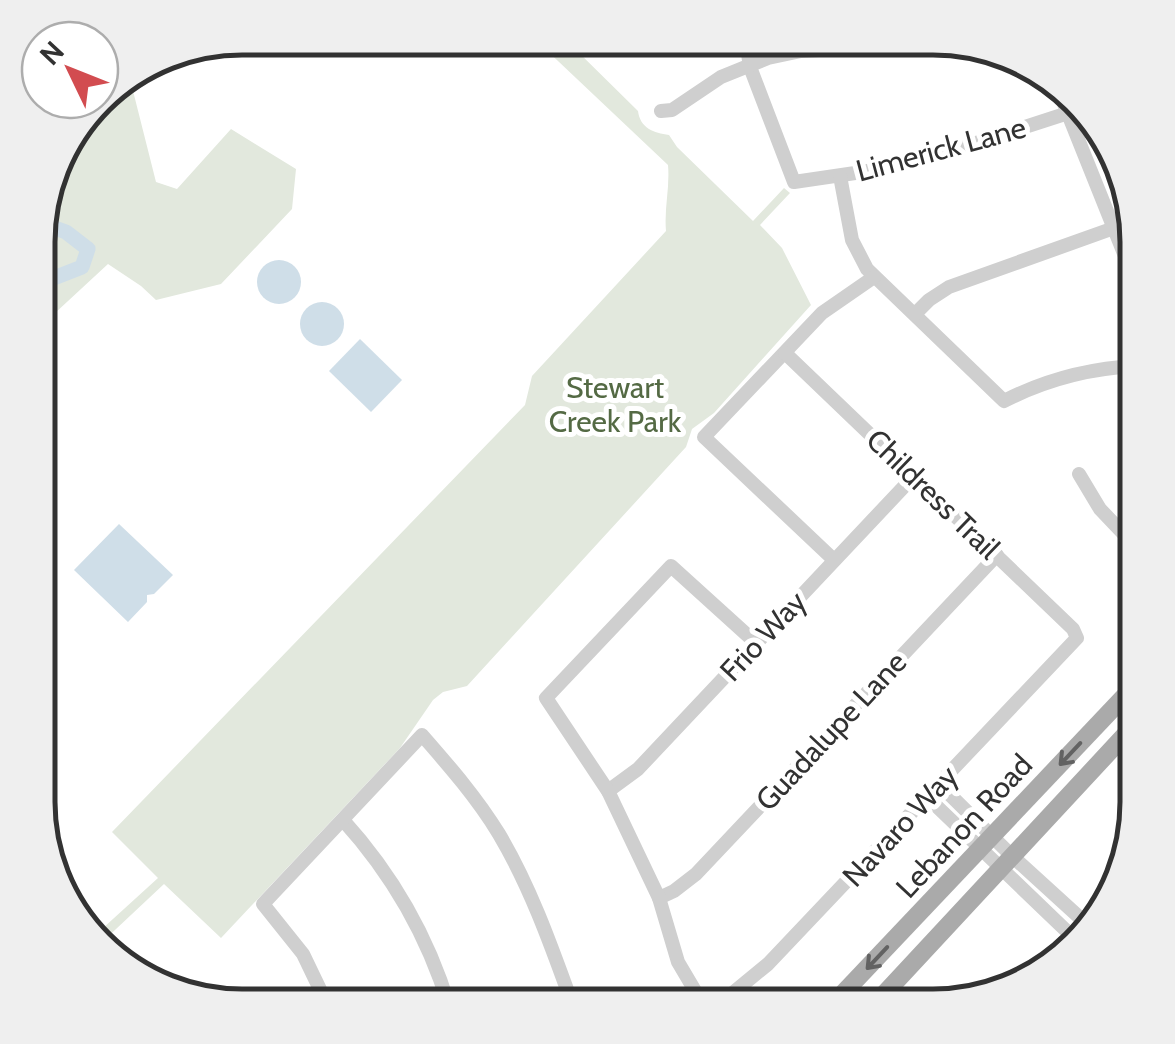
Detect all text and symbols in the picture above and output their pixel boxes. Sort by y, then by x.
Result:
north arrow [20,20,120,120]
text: N [33,34,71,72]
street label: Limerick Lane [852,109,1030,189]
park label: Stewart Creek Park [549,369,682,440]
street label: Childress Trail [859,421,1007,567]
street label: Frio Way [712,583,814,689]
street label: Guadalupe Lane [748,644,914,818]
one-way arrow [1059,741,1082,766]
street label: Lebanon Road [888,746,1040,906]
street label: Navaro Way [835,758,965,894]
one-way arrow [866,945,889,970]

